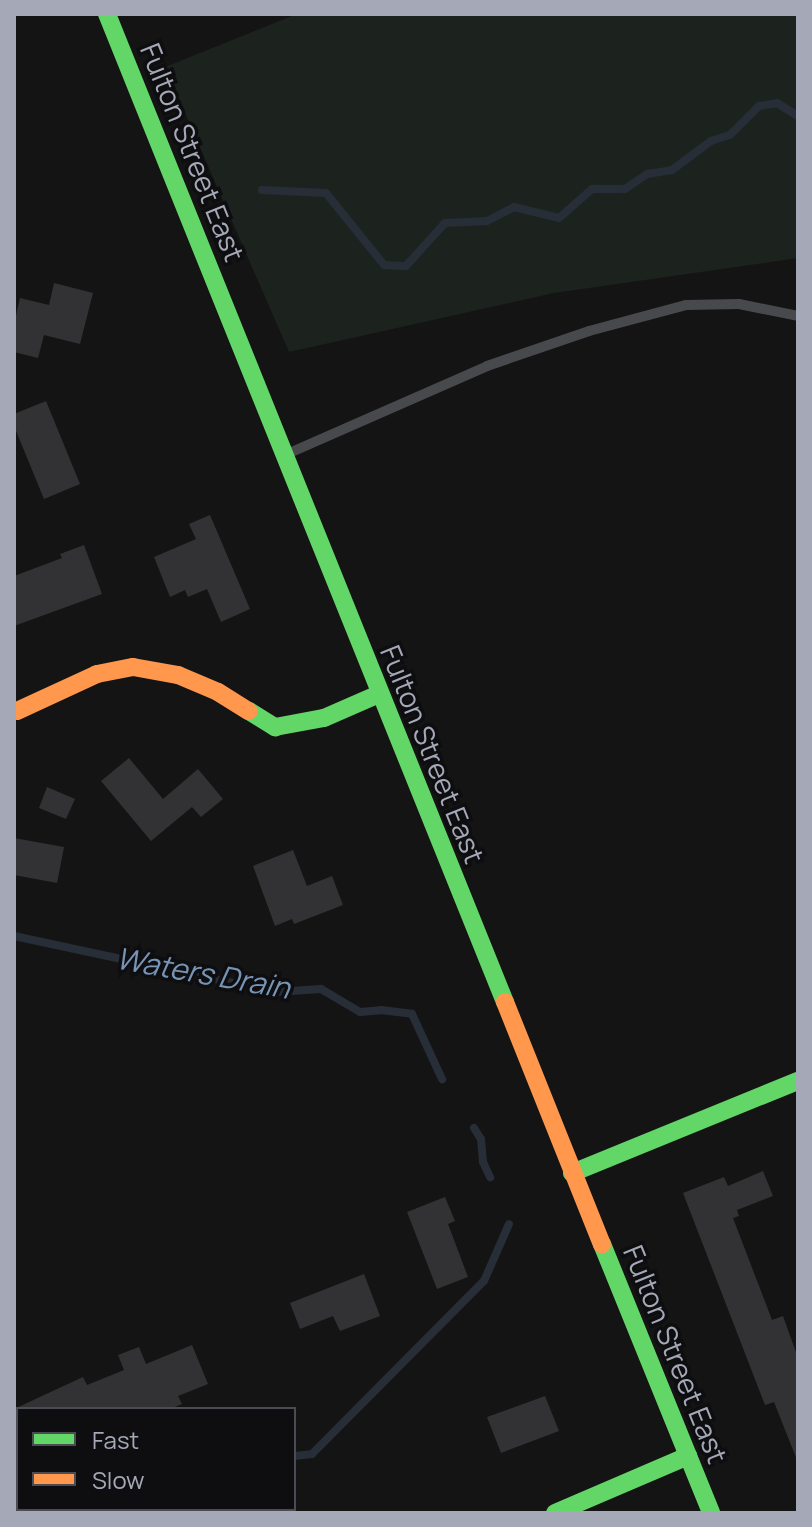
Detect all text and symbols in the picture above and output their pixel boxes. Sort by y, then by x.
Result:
street label: Fulton Street East [134,38,252,266]
street label: Fulton Street East [374,640,492,868]
water label: Waters Drain [113,940,293,1006]
street label: Fulton Street East [617,1240,735,1468]
legend [16,1407,296,1511]
text: Fast [92,1423,139,1456]
text: Slow [92,1463,145,1496]

